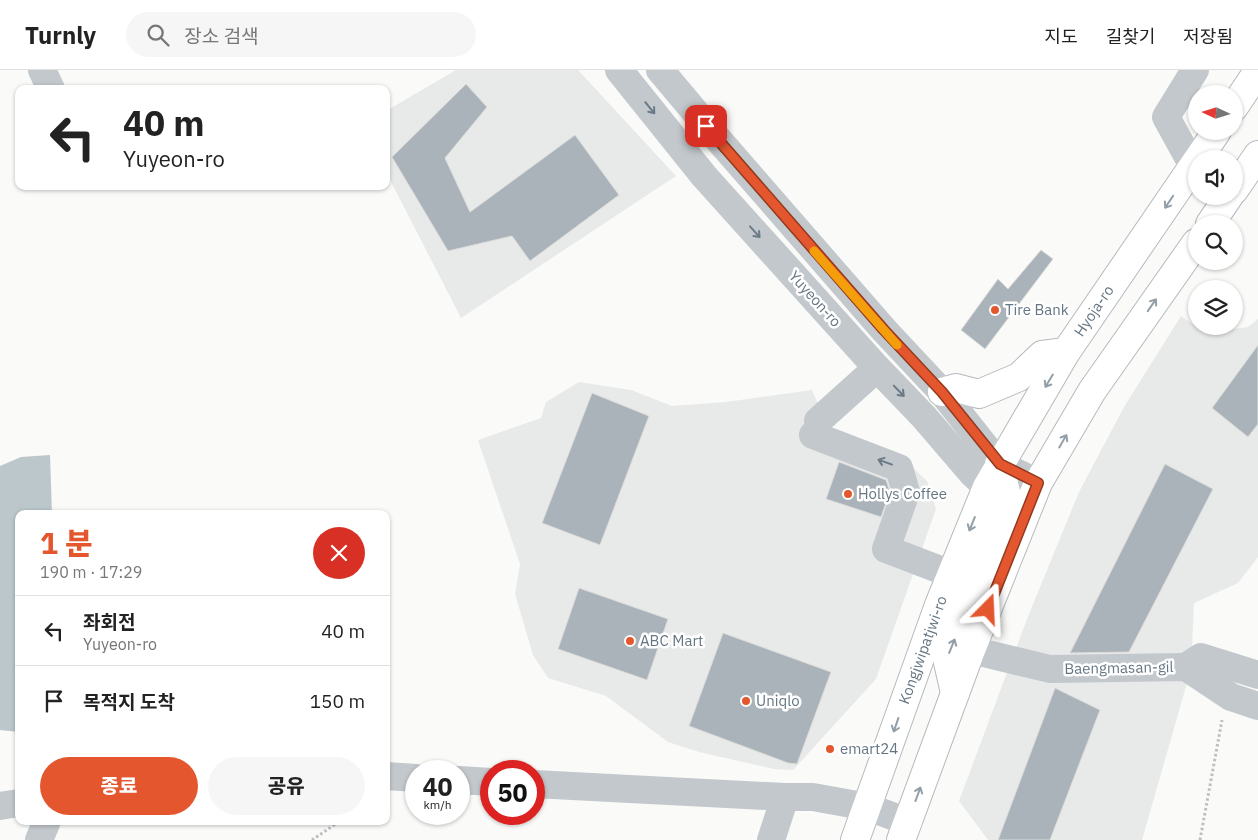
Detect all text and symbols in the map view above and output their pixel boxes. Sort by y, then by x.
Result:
search box [126,12,476,57]
text: Turnly [25,19,96,51]
icon: search [144,21,172,49]
text: 장소 검색 [184,24,259,48]
text: 지도 [1045,25,1078,48]
text: 길찾기 [1106,25,1155,48]
text: 저장됨 [1183,25,1233,48]
north arrow [1188,85,1242,140]
map controls [1188,85,1243,335]
text: 40 m [123,100,205,146]
one-way arrow [644,101,655,114]
icon: left [40,105,105,170]
pin [685,105,727,147]
icon: arrive [692,112,720,140]
text: Yuyeon-ro [123,144,225,173]
button: sound [1188,150,1243,205]
one-way arrow [1164,195,1174,209]
button: search [1188,215,1243,270]
one-way arrow [749,225,761,238]
street label: Yuyeon-ro [785,267,846,331]
button: layers [1188,280,1243,335]
street label: Hyoja-ro [1070,281,1118,340]
one-way arrow [1147,298,1157,312]
place label: Tire Bank [1005,300,1069,319]
marker: Tire Bank [989,304,1001,316]
one-way arrow [1044,373,1054,387]
one-way arrow [893,385,905,397]
one-way arrow [1058,434,1068,448]
one-way arrow [878,457,893,466]
place label: Hollys Coffee [858,484,947,503]
marker: Hollys Coffee [842,488,854,500]
one-way arrow [966,516,976,531]
text: 1 분 [40,523,93,562]
button: close [313,527,365,579]
text: 190 m · 17:29 [40,562,142,582]
position arrow [961,582,1013,634]
street label: Kongjwipatjwi-ro [894,593,951,707]
text: 좌회전 [83,610,135,634]
icon: left [40,617,68,645]
text: 40 m [321,619,365,643]
place label: ABC Mart [640,631,703,650]
text: Yuyeon-ro [83,634,157,654]
marker: ABC Mart [624,635,636,647]
one-way arrow [947,639,957,654]
street label: Baengmasan-gil [1064,657,1174,678]
icon: arrive [40,687,68,715]
text: 150 m [310,689,365,713]
text: 목적지 도착 [83,690,175,714]
place label: Uniqlo [756,691,800,710]
marker: Uniqlo [740,695,752,707]
one-way arrow [891,717,900,733]
place label: emart24 [840,739,898,758]
marker: emart24 [824,743,836,755]
button: 종료 [40,757,198,815]
button: 공유 [208,757,365,815]
speed limit sign: 50 [480,760,545,825]
text: 40 [422,770,453,803]
one-way arrow [914,787,923,803]
text: km/h [423,797,452,812]

